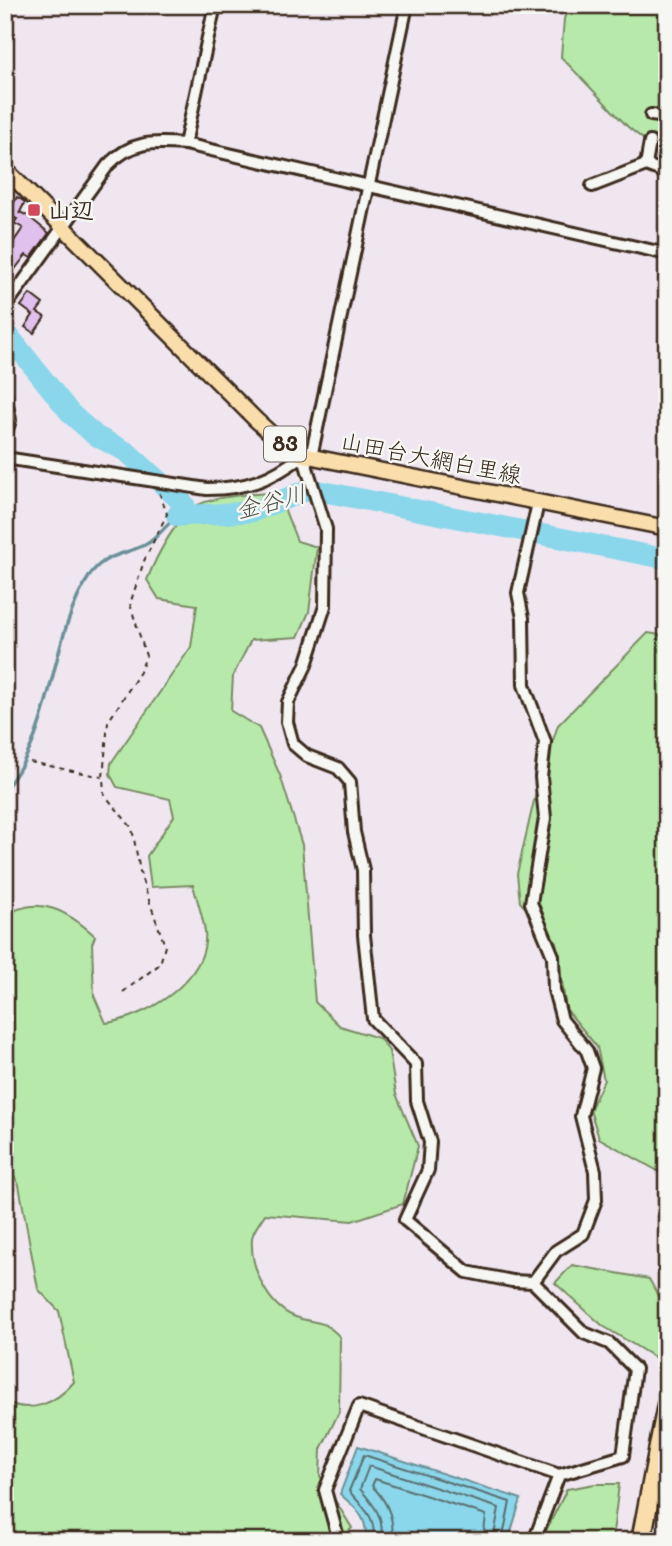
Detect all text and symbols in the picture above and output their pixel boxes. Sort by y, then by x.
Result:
place label: 山辺 [48,194,94,224]
marker: 山辺 [26,202,42,218]
street label: 山田台大網白里線 [338,425,524,489]
road number: 83 [264,426,306,462]
water label: 金谷川 [232,477,309,524]

